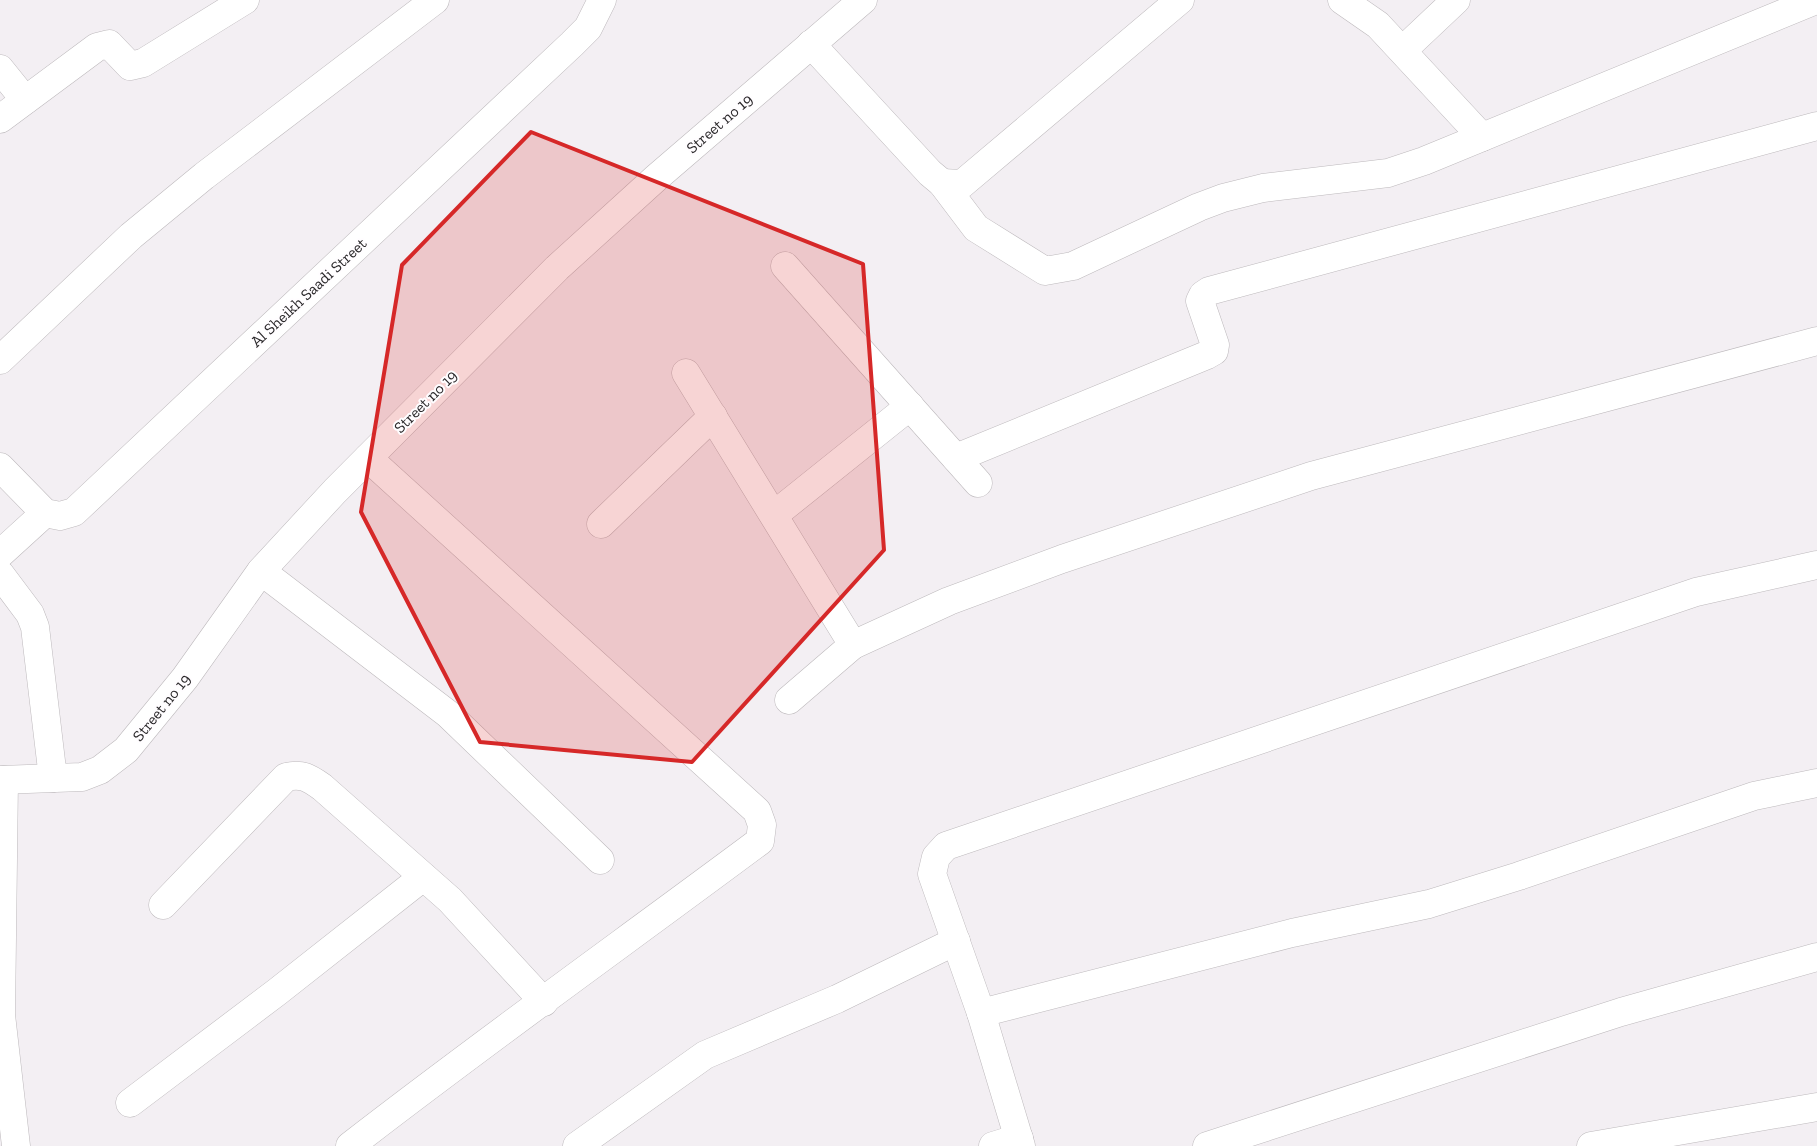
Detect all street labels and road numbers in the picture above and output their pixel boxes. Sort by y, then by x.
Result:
street label: Street no 19 [682,89,756,157]
street label: Al Sheikh Saadi Street [246,234,370,351]
street label: Street no 19 [390,366,461,437]
street label: Street no 19 [128,670,194,745]

